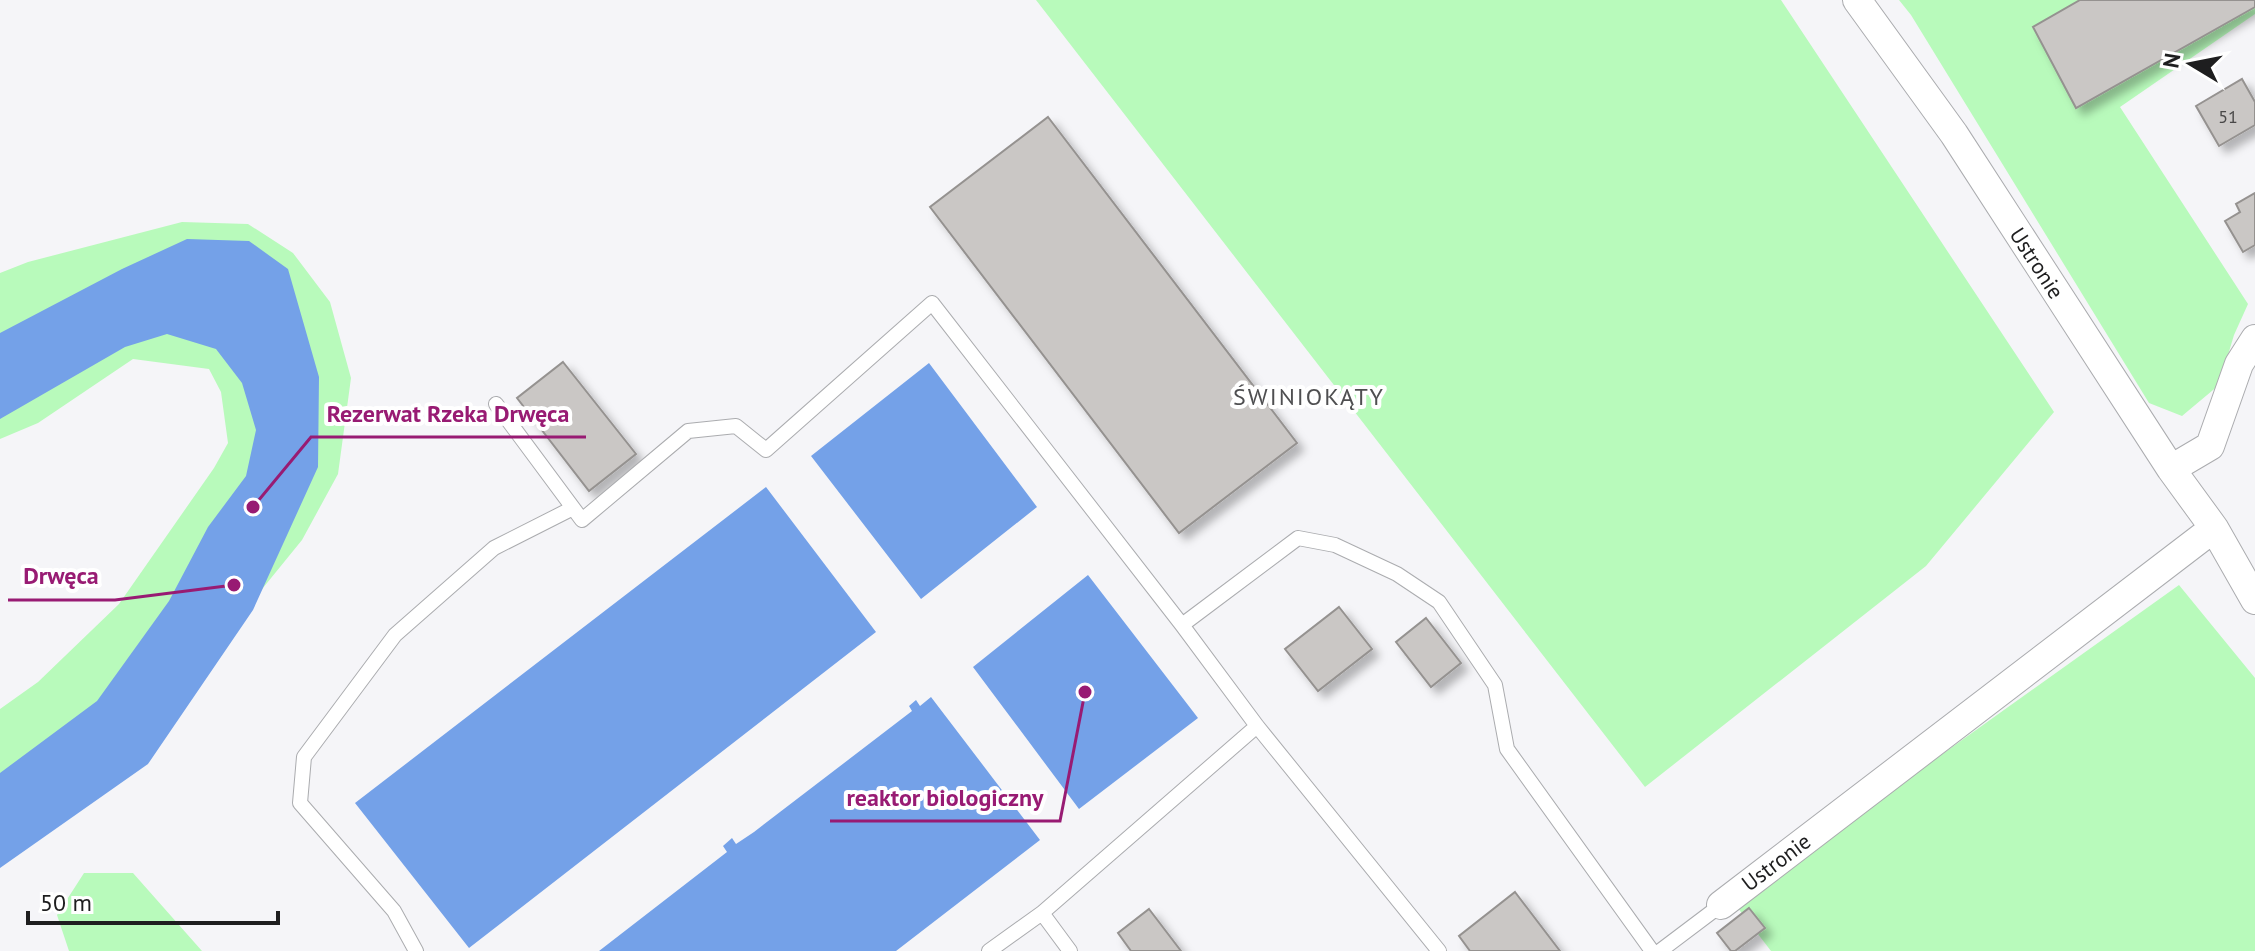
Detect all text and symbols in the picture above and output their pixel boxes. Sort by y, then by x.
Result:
north arrow [2151,24,2231,104]
text: N [2156,51,2186,70]
house number: 51 [2218,105,2238,128]
street label: Ustronie [2004,222,2070,304]
district label: ŚWINIOKĄTY [1233,381,1385,412]
callout: Rezerwat Rzeka Drwęca [311,389,586,437]
text: Rezerwat Rzeka Drwęca [327,398,569,429]
callout: Drwęca [8,552,115,600]
text: Drwęca [23,560,99,591]
callout: reaktor biologiczny [830,773,1060,821]
text: reaktor biologiczny [846,782,1044,813]
street label: Ustronie [1736,827,1816,897]
scale bar [28,875,278,925]
text: 50 m [40,887,92,918]

